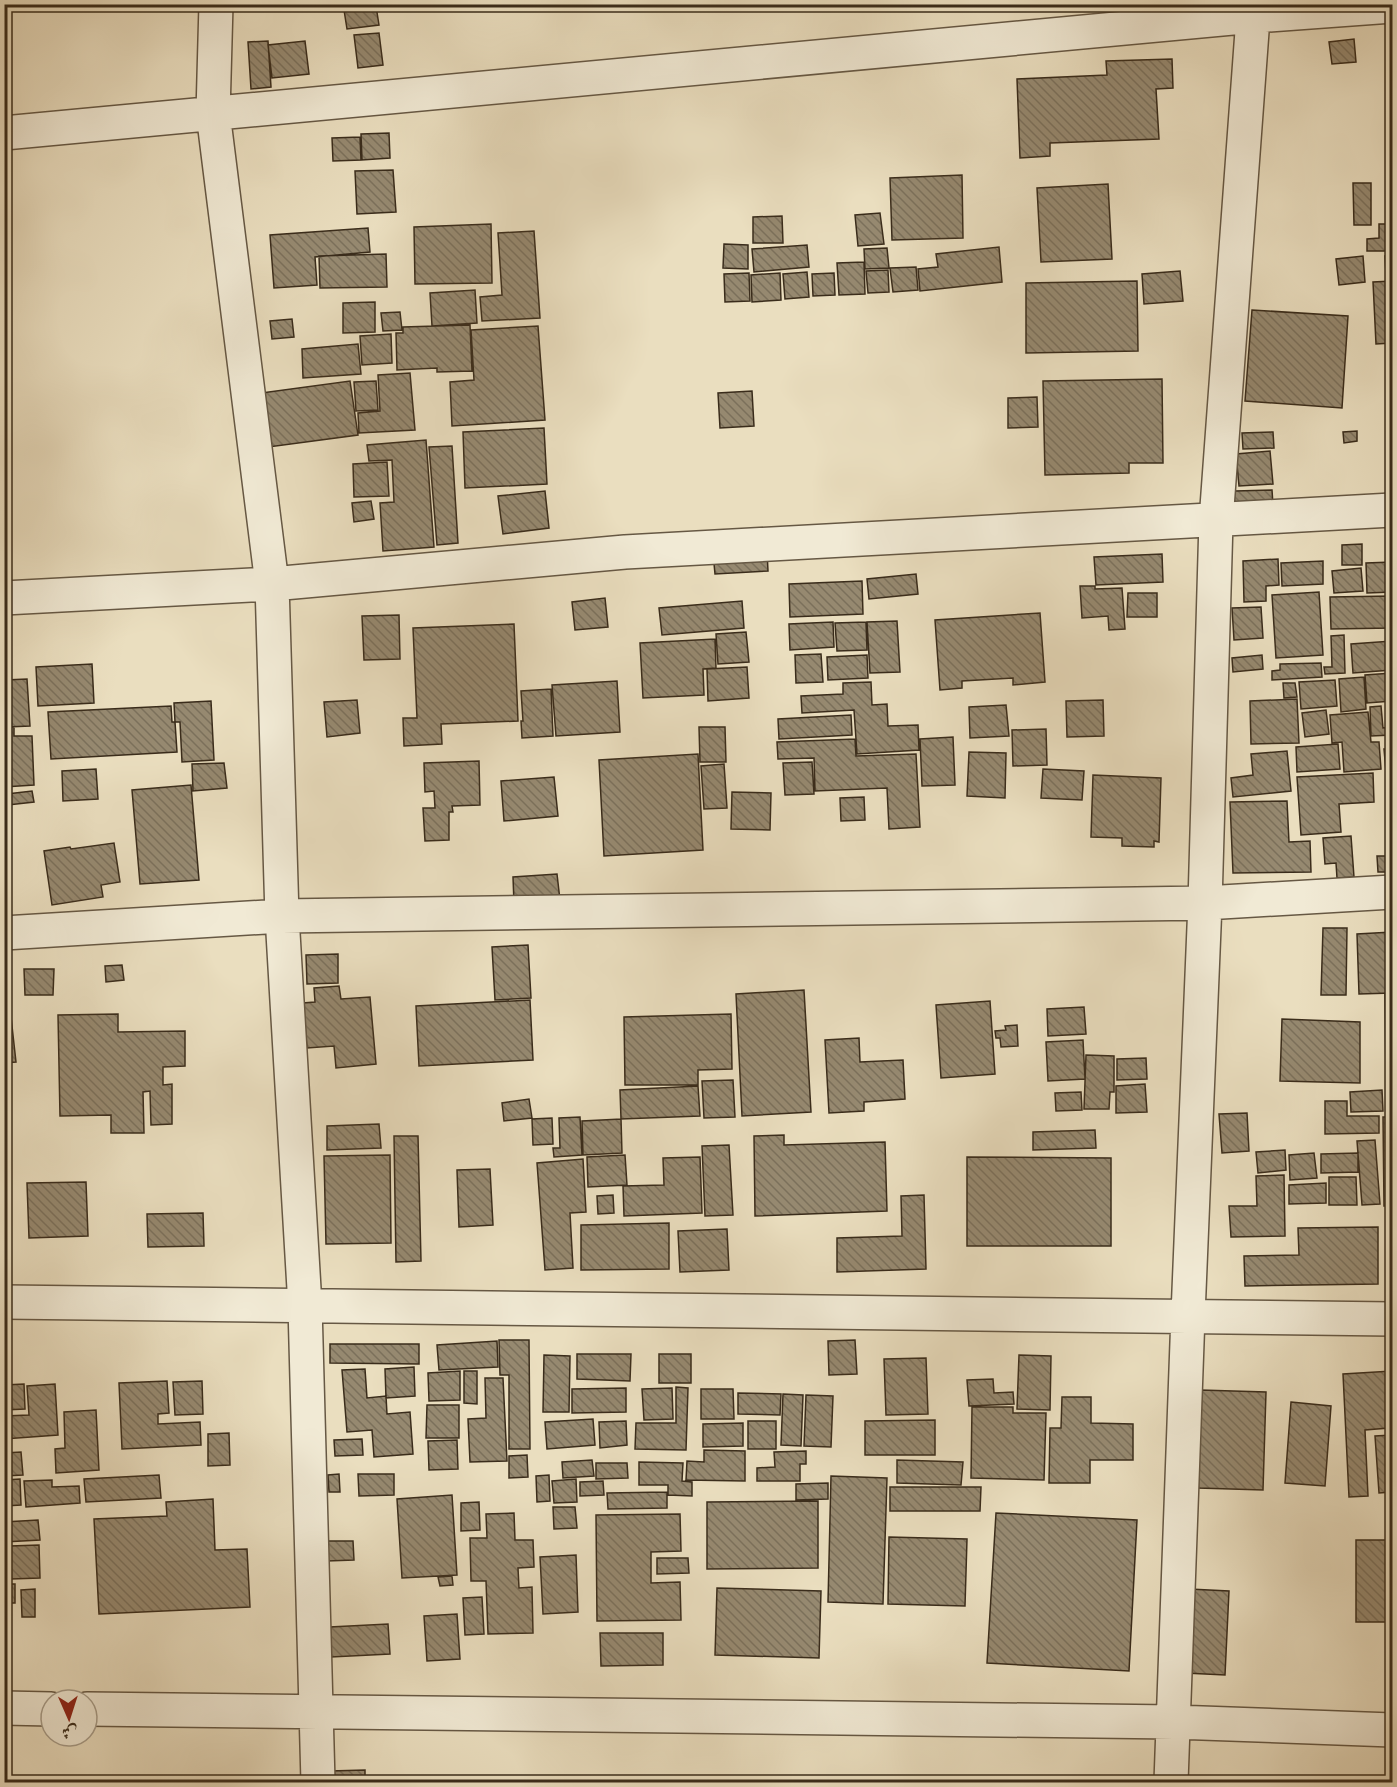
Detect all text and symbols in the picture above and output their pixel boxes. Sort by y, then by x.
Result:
north arrow [39,1688,99,1748]
text: ش [61,1722,78,1742]

